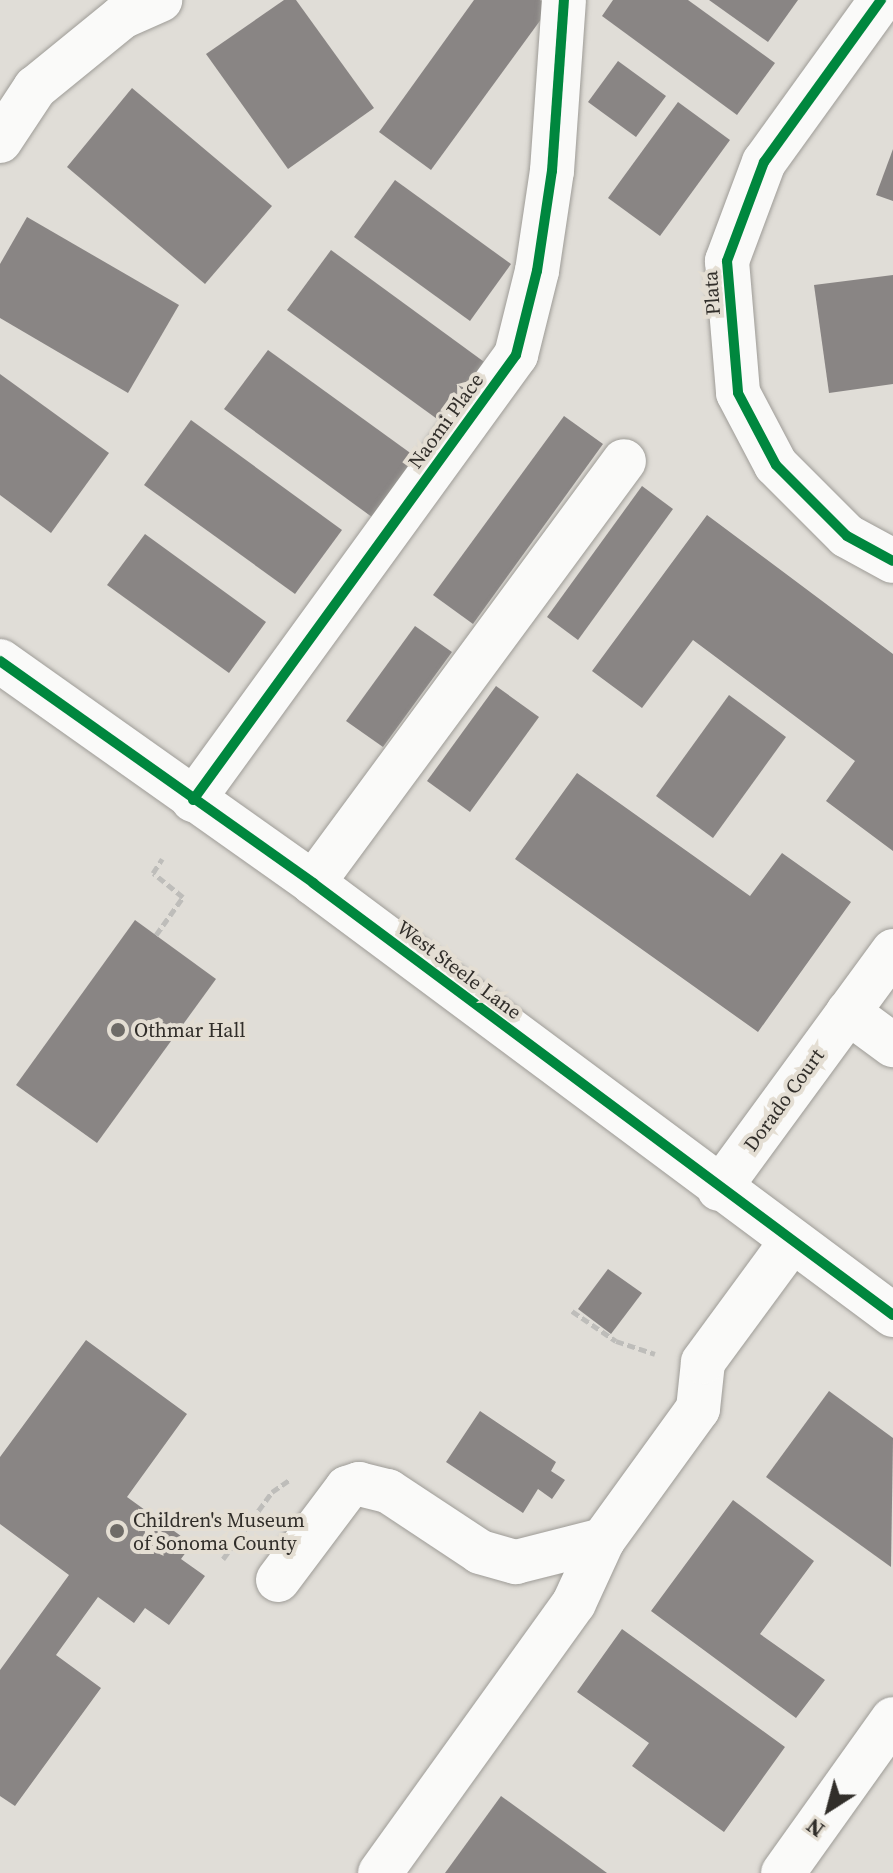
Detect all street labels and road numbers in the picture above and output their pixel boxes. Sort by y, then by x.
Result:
street label: Plata [698,270,726,316]
street label: Naomi Place [403,369,489,473]
street label: West Steele Lane [392,915,526,1025]
street label: Dorado Court [739,1044,829,1156]

